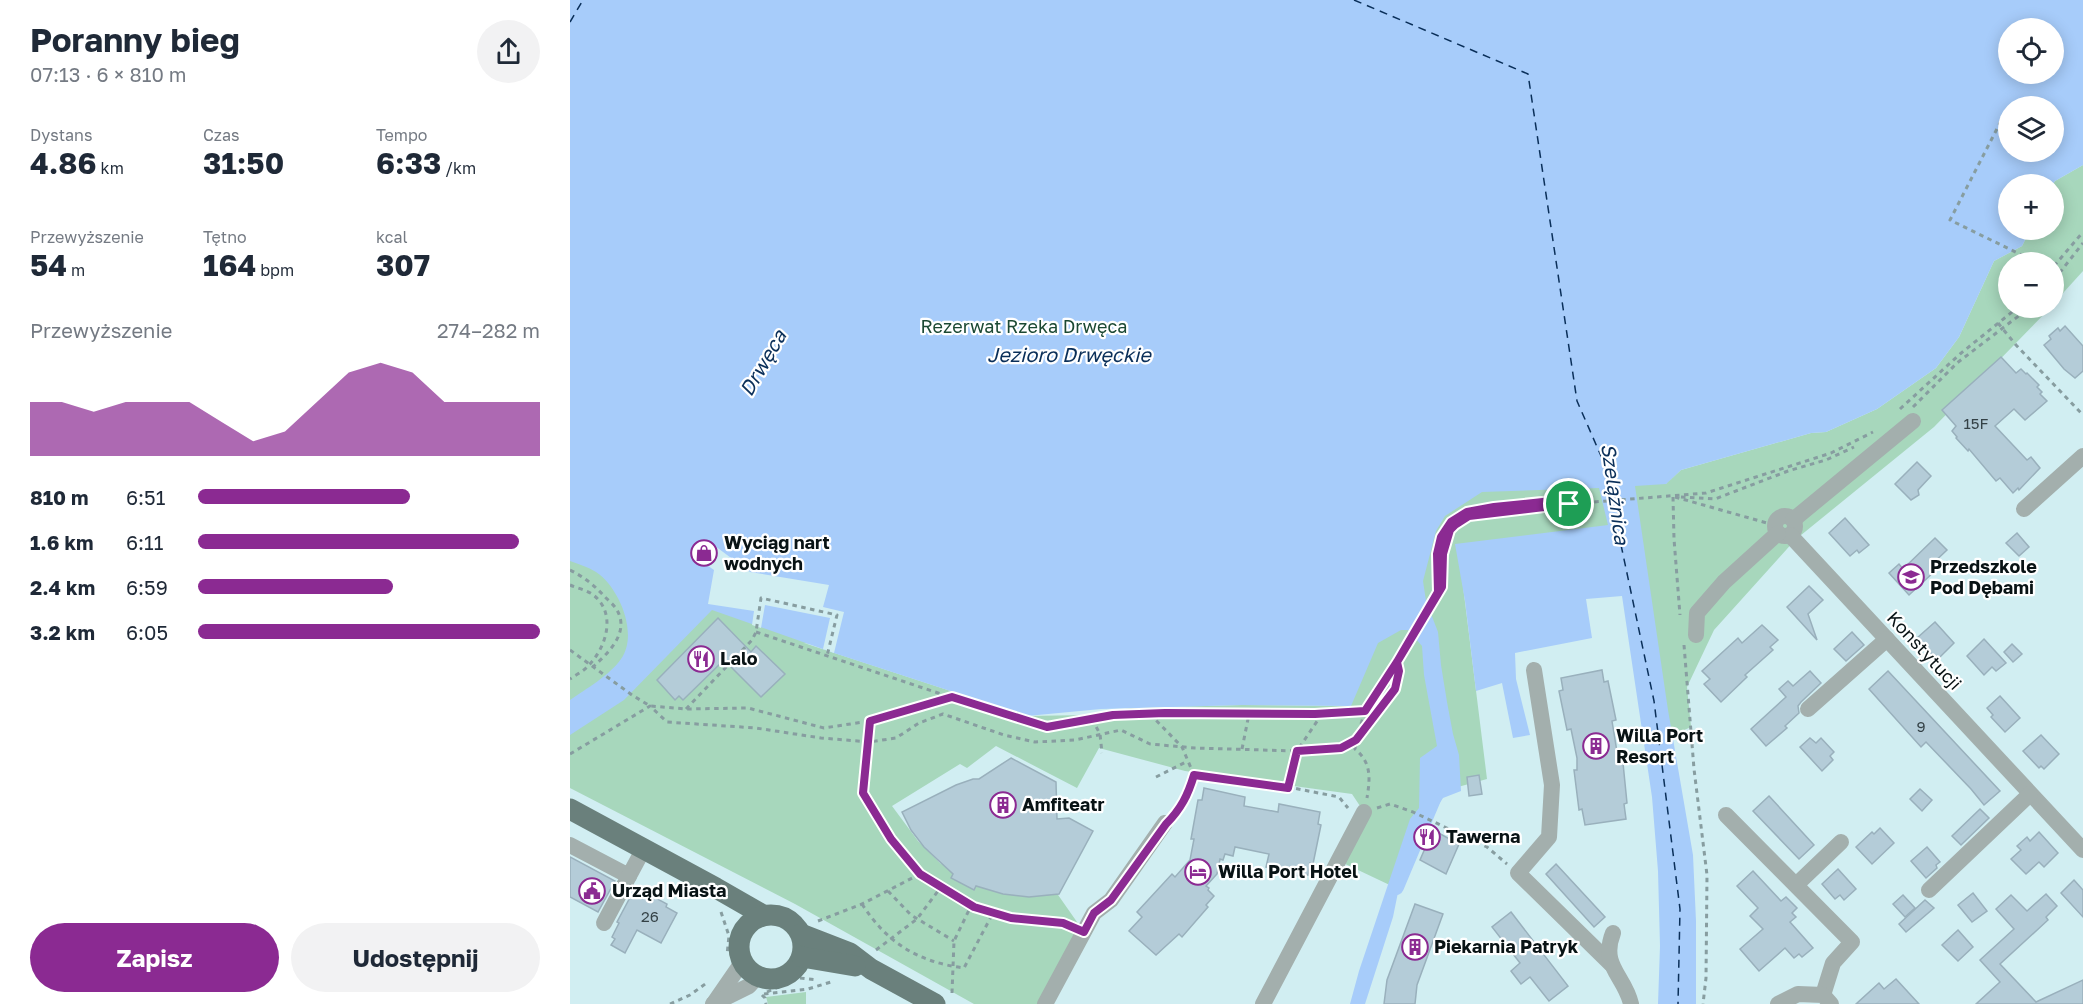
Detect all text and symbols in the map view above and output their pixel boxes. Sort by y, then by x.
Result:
map controls [1998,18,2064,318]
button: locate [1998,18,2064,84]
text: Poranny bieg [30,20,240,59]
button: share [477,20,540,83]
text: 07:13 · 6 × 810 m [30,62,187,86]
button: layers [1998,96,2064,162]
text: Dystans [30,125,92,145]
text: Czas [203,125,239,145]
text: Tempo [376,125,427,145]
text: 4.86 [30,145,97,181]
text: 31:50 [203,145,284,181]
text: 6:33 [376,145,441,181]
text: km [97,158,124,178]
text: /km [441,158,476,178]
button: + [1998,174,2064,240]
text: Przewyższenie [30,227,144,247]
text: Tętno [203,227,247,247]
text: kcal [376,227,408,247]
text: 54 [30,247,67,283]
text: 164 [203,247,256,283]
text: 307 [376,247,430,283]
button: − [1998,252,2064,318]
text: m [67,260,85,280]
text: bpm [256,260,294,280]
park label: Rezerwat Rzeka Drwęca [921,315,1127,337]
text: Przewyższenie [30,318,172,342]
text: 274–282 m [437,318,540,342]
water label: Drwęca [734,325,792,400]
water label: Jezioro Drwęckie [987,342,1152,367]
house number: 15F [1964,414,1989,432]
water label: Szelążnica [1596,442,1635,547]
pin [1543,478,1594,529]
text: 810 m [30,485,89,509]
text: 6:51 [126,485,165,509]
icon: arrive [1552,487,1585,520]
text: 1.6 km [30,530,94,554]
text: 6:11 [126,530,164,554]
place label: Wyciąg nart wodnych [724,531,830,574]
shop icon: Wyciąg nart wodnych [689,538,719,568]
place label: Przedszkole Pod Dębami [1930,555,2037,598]
school or university icon: Przedszkole Pod Dębami [1896,562,1926,592]
text: 2.4 km [30,575,95,599]
text: 6:59 [126,575,168,599]
street label: Konstytucji [1883,607,1967,694]
text: 3.2 km [30,620,95,644]
text: 6:05 [126,620,168,644]
restaurant icon: Lalo [686,644,716,674]
place label: Lalo [720,647,758,669]
house number: 9 [1916,717,1926,735]
place label: Willa Port Resort [1616,724,1703,767]
building icon: Willa Port Resort [1581,731,1611,761]
building icon: Amfiteatr [988,790,1018,820]
place label: Amfiteatr [1022,793,1105,815]
restaurant icon: Tawerna [1412,822,1442,852]
place label: Tawerna [1446,825,1520,847]
hotel icon: Willa Port Hotel [1183,857,1213,887]
place label: Willa Port Hotel [1218,860,1358,882]
public building icon: Urząd Miasta [577,876,607,906]
place label: Urząd Miasta [612,879,727,901]
house number: 26 [641,907,659,925]
button: Zapisz [30,923,279,992]
button: Udostępnij [291,923,540,992]
building icon: Piekarnia Patryk [1400,932,1430,962]
place label: Piekarnia Patryk [1434,935,1579,957]

